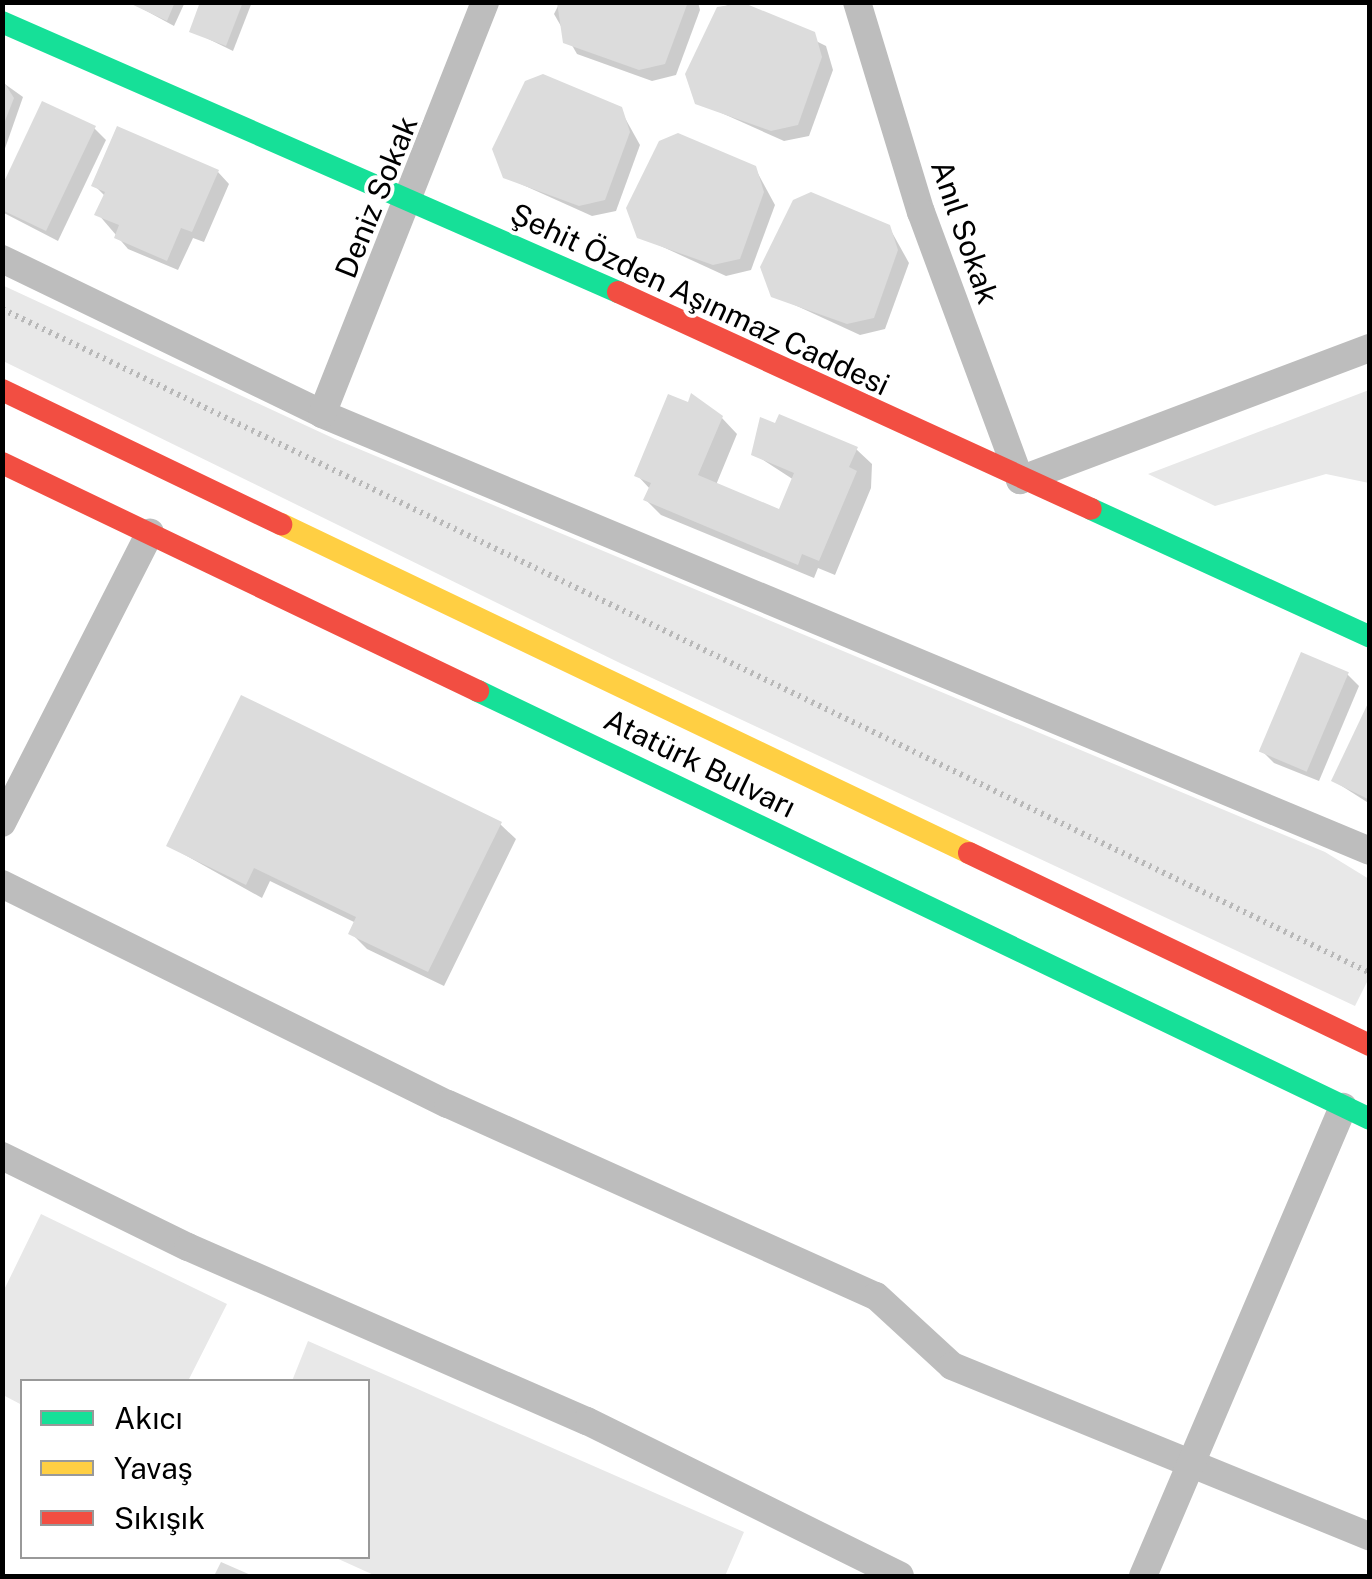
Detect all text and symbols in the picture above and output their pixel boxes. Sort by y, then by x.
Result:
street label: Deniz Sokak [327,111,425,283]
street label: Anıl Sokak [924,156,1006,308]
street label: Şehit Özden Aşınmaz Caddesi [505,195,895,403]
street label: Atatürk Bulvarı [598,701,802,825]
legend [20,1379,370,1559]
text: Akıcı [114,1400,183,1436]
text: Yavaş [114,1450,193,1486]
text: Sıkışık [114,1500,205,1536]

